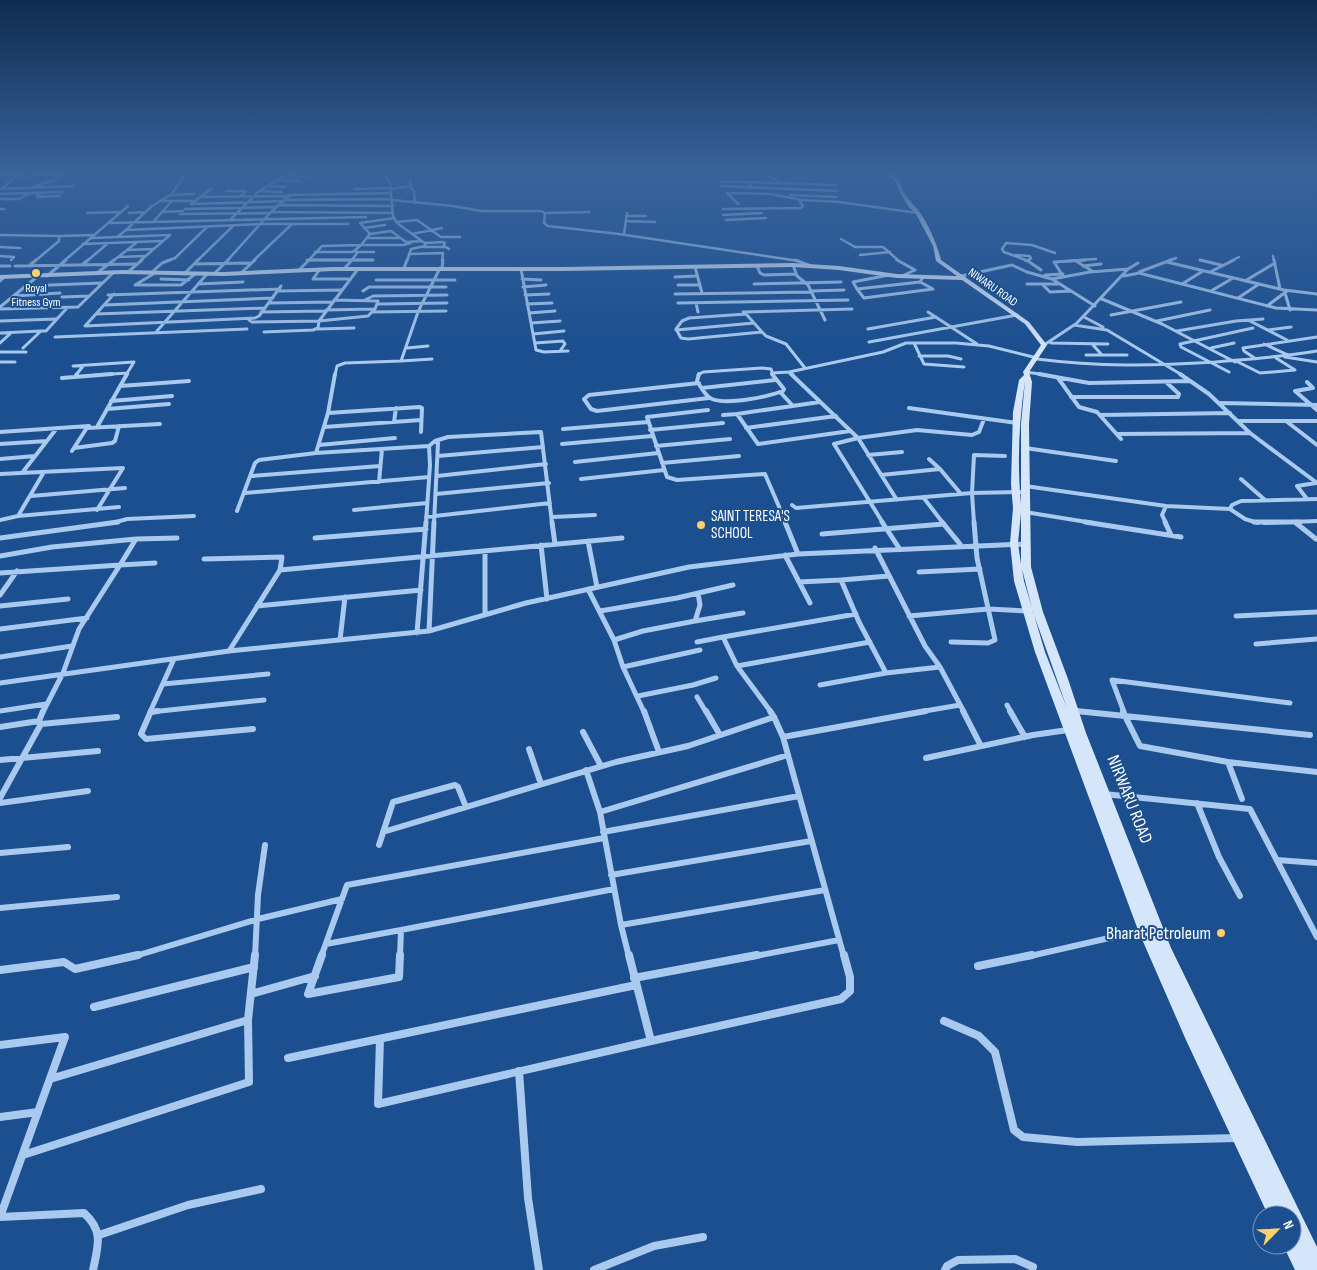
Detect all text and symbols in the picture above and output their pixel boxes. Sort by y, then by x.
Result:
street label: NIWARU ROAD [965,265,1020,310]
marker: Royal Fitness Gym [30,267,42,279]
place label: Royal Fitness Gym [11,281,61,310]
place label: SAINT TERESA'S SCHOOL [711,507,790,543]
marker: SAINT TERESA'S SCHOOL [695,519,707,531]
street label: NIRWARU ROAD [1102,752,1157,846]
place label: Bharat Petroleum [1106,923,1211,944]
marker: Bharat Petroleum [1215,927,1227,939]
north arrow [1252,1205,1302,1255]
text: N [1279,1218,1298,1232]

